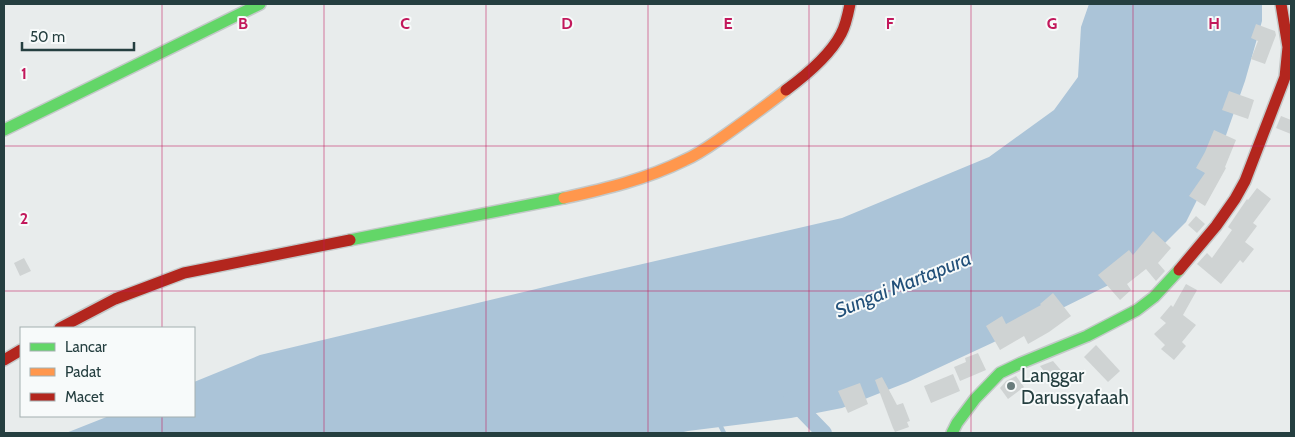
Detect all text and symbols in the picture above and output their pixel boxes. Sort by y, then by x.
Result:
text: B [238,14,248,33]
text: C [400,14,410,33]
text: D [561,14,573,33]
text: E [723,14,733,33]
text: F [886,14,895,33]
text: G [1047,14,1057,33]
text: H [1208,14,1220,33]
scale bar [22,20,135,52]
text: 50 m [30,28,65,46]
text: 1 [21,64,27,83]
text: 2 [20,209,28,228]
water label: Sungai Martapura [831,246,975,322]
legend [20,327,195,417]
text: Lancar [65,338,107,356]
text: Padat [65,363,101,381]
place label: Langgar Darussyafaah [1021,364,1129,409]
marker: Langgar Darussyafaah [1005,380,1017,392]
text: Macet [65,388,104,406]

